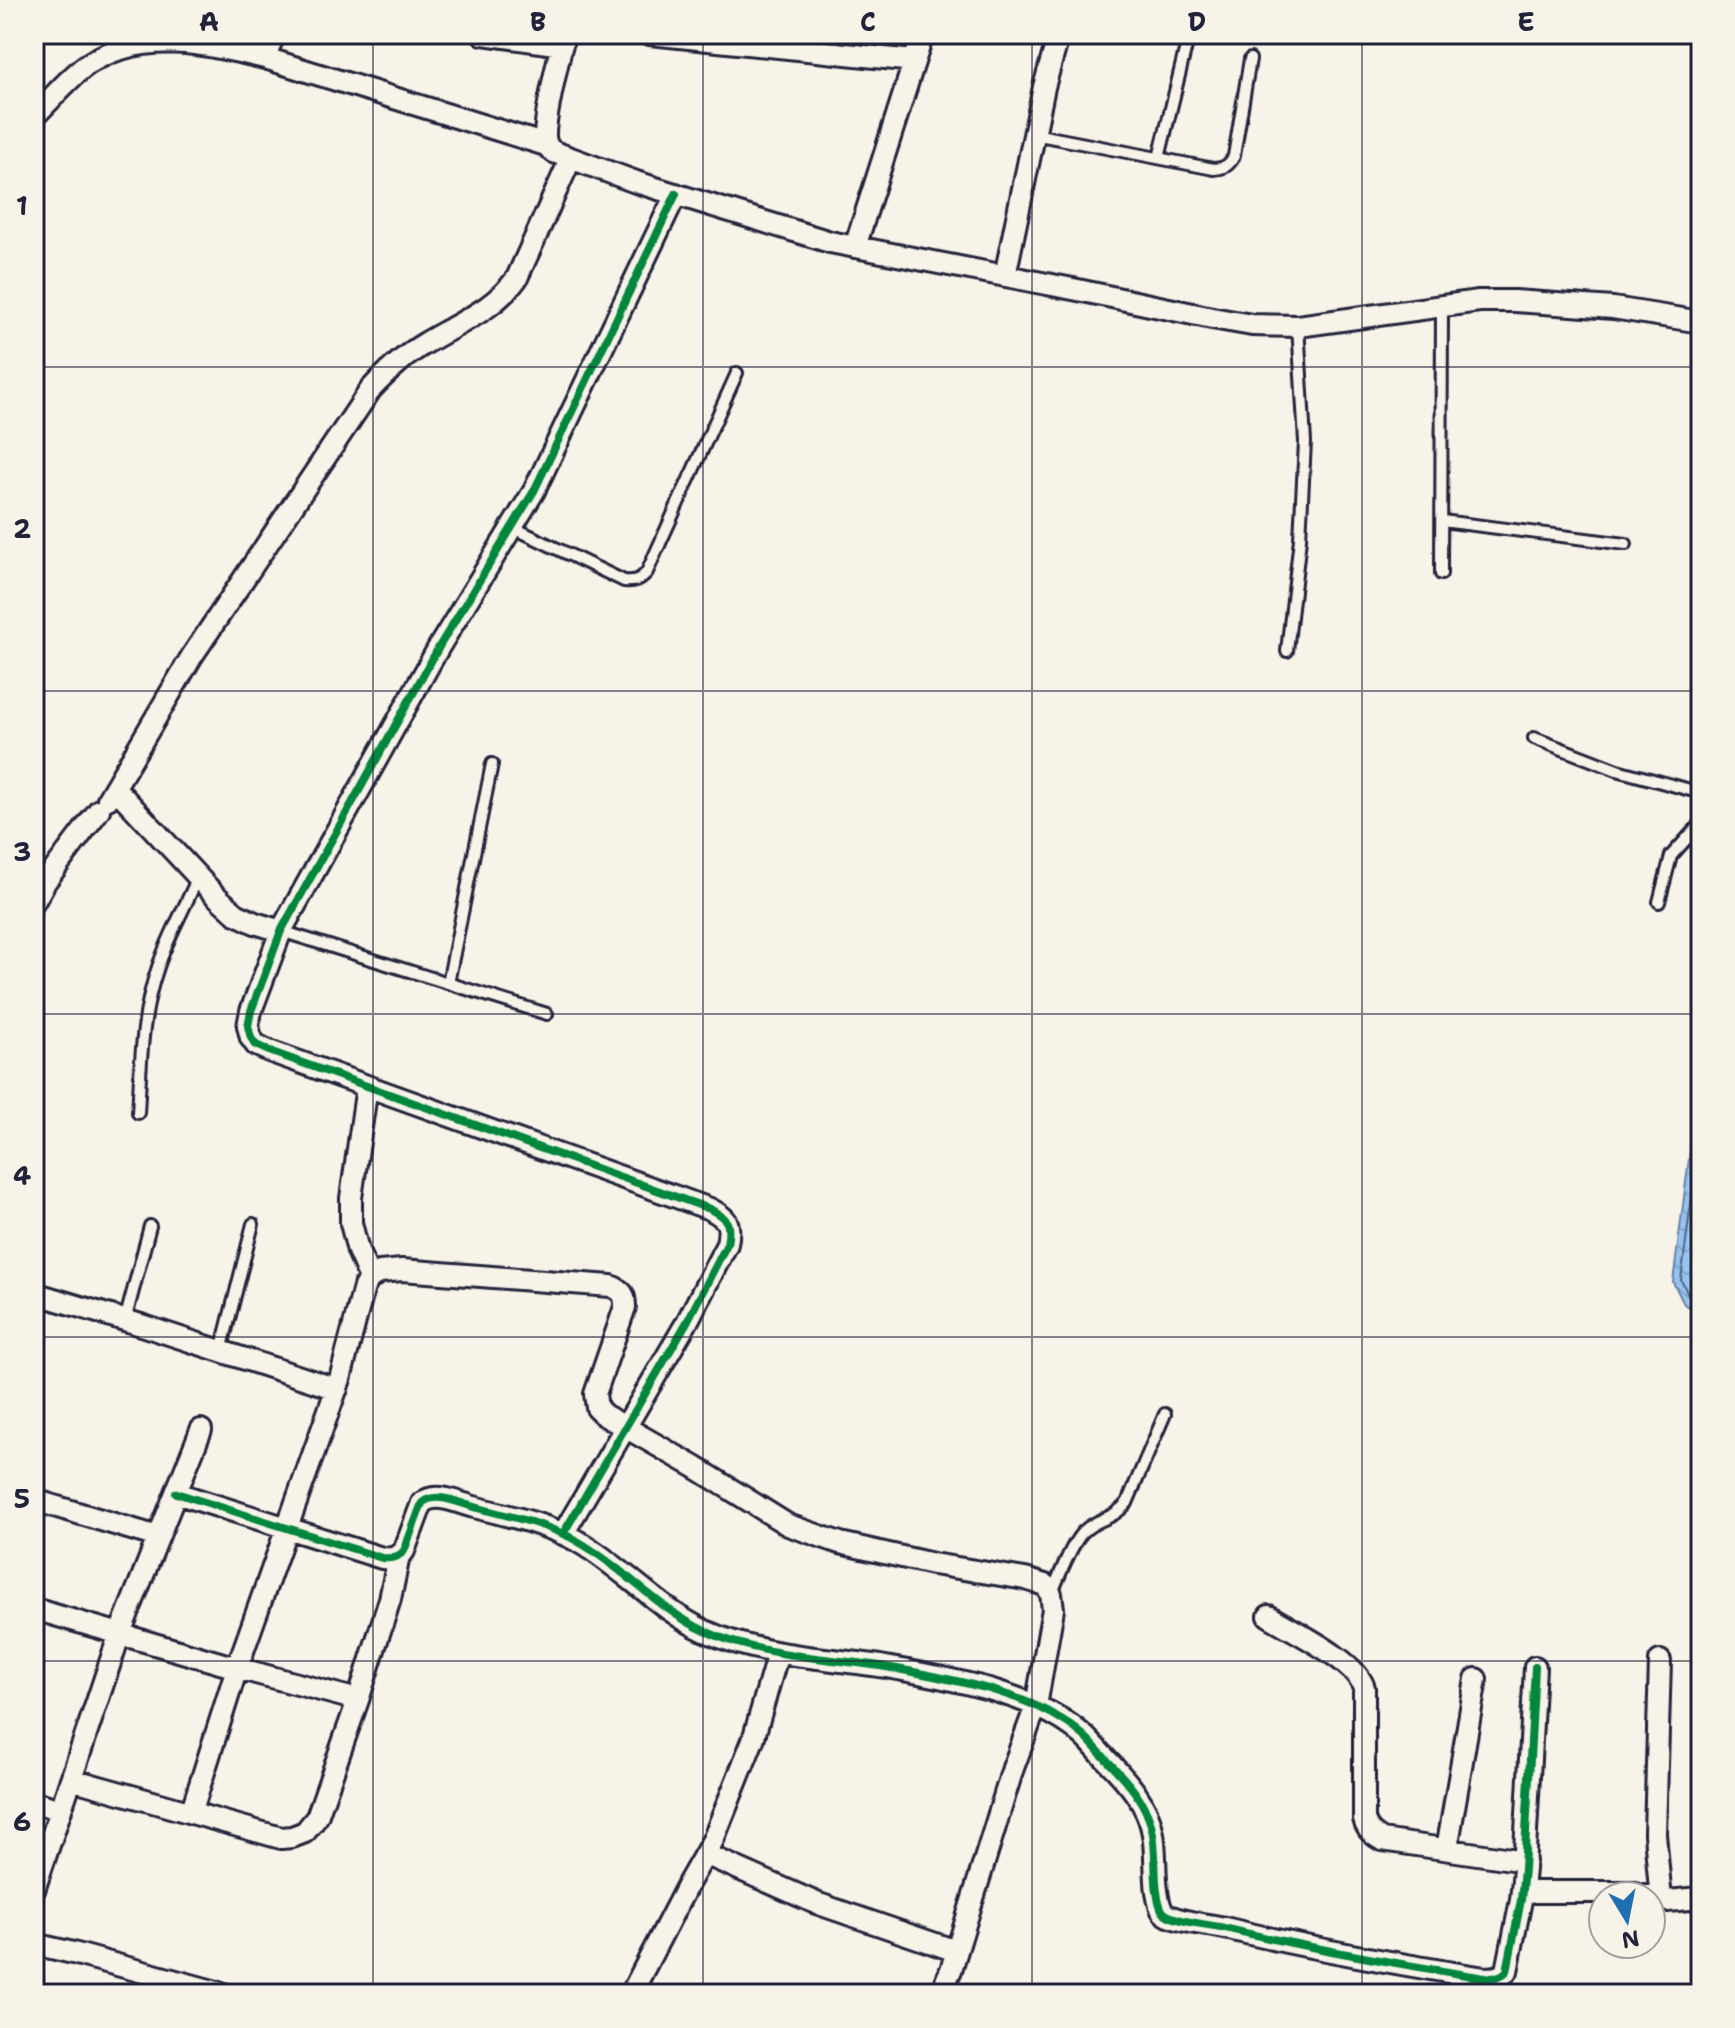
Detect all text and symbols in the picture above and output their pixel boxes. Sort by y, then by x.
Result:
text: A [199,4,219,39]
text: B [530,4,546,39]
text: C [860,4,876,39]
text: D [1188,4,1206,39]
text: E [1517,4,1535,39]
text: 1 [16,188,28,223]
text: 2 [13,511,31,546]
text: 3 [13,834,31,869]
text: 4 [13,1158,31,1193]
text: 5 [14,1481,30,1516]
text: 6 [13,1804,31,1839]
north arrow [1587,1880,1667,1960]
text: N [1619,1923,1641,1955]

